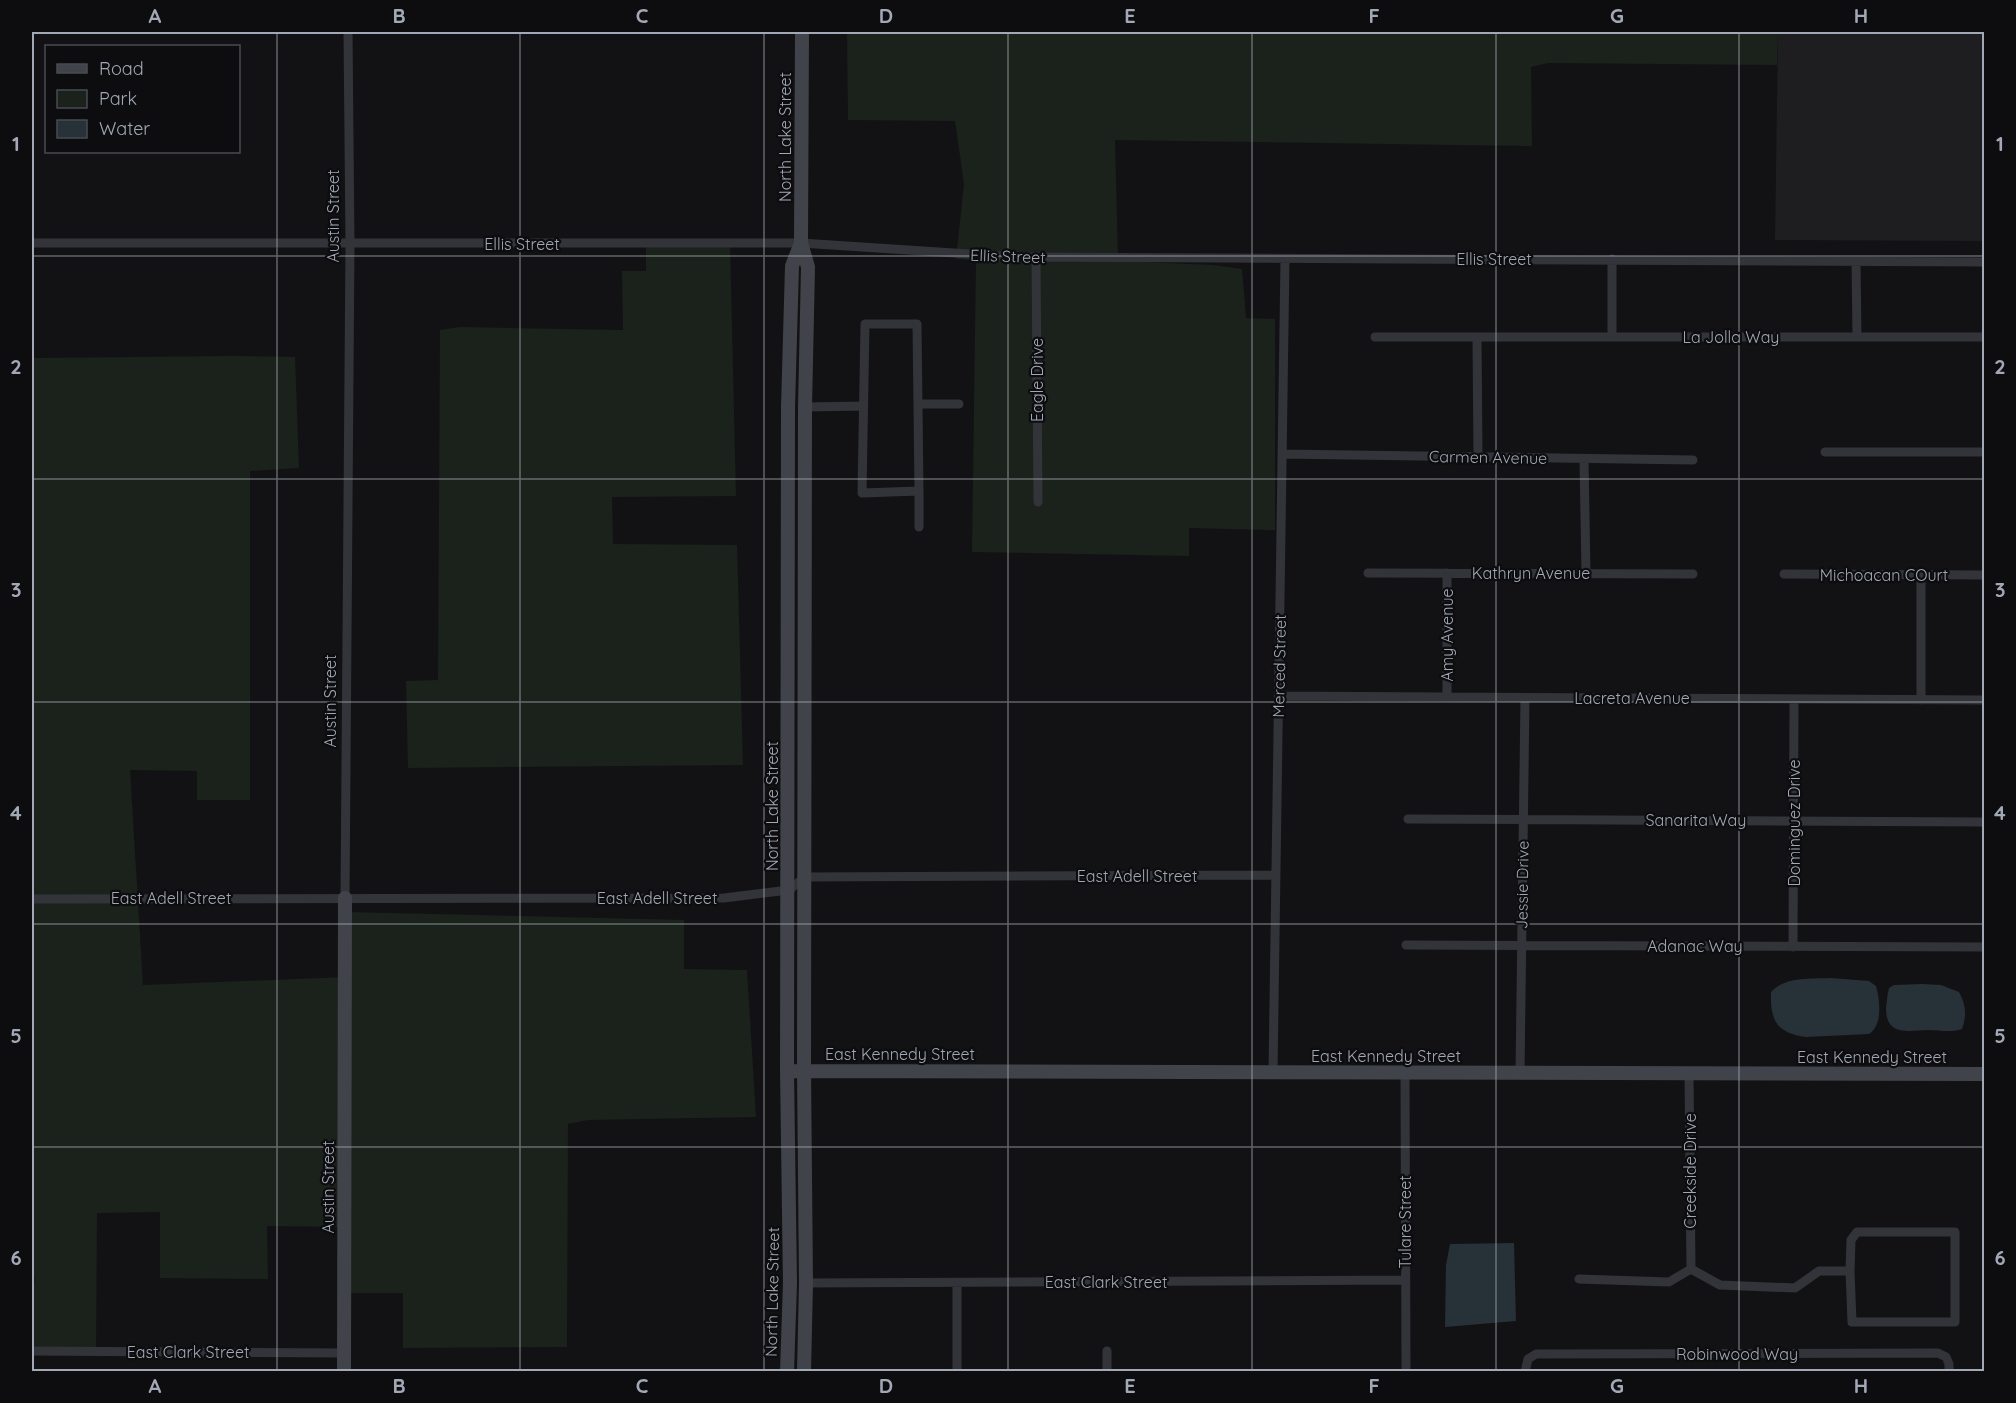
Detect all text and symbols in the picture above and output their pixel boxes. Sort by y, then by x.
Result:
text: A [149,3,162,28]
text: B [392,3,406,28]
text: C [636,3,649,28]
text: D [879,3,893,28]
text: E [1124,3,1136,28]
text: F [1368,3,1380,28]
text: G [1610,3,1624,28]
text: H [1854,3,1868,28]
legend [45,45,240,153]
text: Road [99,57,144,80]
street label: North Lake Street [775,72,795,202]
text: Park [99,87,137,110]
text: Water [99,117,150,140]
text: 1 [12,131,20,156]
text: 1 [1996,131,2004,156]
street label: Austin Street [323,170,343,263]
street label: Ellis Street [484,234,560,254]
street label: Ellis Street [970,245,1046,267]
street label: Ellis Street [1456,249,1532,269]
street label: La Jolla Way [1683,327,1779,347]
street label: Eagle Drive [1027,338,1047,422]
text: 2 [10,354,22,379]
text: 2 [1994,354,2006,379]
street label: Carmen Avenue [1429,446,1547,468]
street label: Kathryn Avenue [1472,563,1590,583]
street label: Michoacan COurt [1820,565,1948,585]
text: 3 [11,577,21,602]
text: 3 [1995,577,2005,602]
street label: Amy Avenue [1437,588,1457,682]
street label: Merced Street [1268,614,1290,718]
street label: Austin Street [320,655,340,748]
street label: Lacreta Avenue [1574,688,1690,708]
street label: North Lake Street [762,741,782,871]
street label: Dominguez Drive [1784,759,1804,887]
text: 4 [10,800,22,825]
text: 4 [1994,800,2006,825]
street label: Sanarita Way [1646,810,1746,830]
street label: Jessie Drive [1511,841,1533,929]
street label: East Adell Street [1077,866,1197,886]
street label: East Adell Street [111,888,231,908]
street label: East Adell Street [597,888,717,908]
street label: Adanac Way [1647,936,1743,956]
text: 5 [10,1023,22,1048]
text: 5 [1994,1023,2006,1048]
street label: East Kennedy Street [825,1044,975,1064]
street label: East Kennedy Street [1311,1046,1461,1066]
street label: East Kennedy Street [1797,1047,1947,1067]
street label: Creekside Drive [1680,1113,1700,1229]
street label: Austin Street [318,1141,338,1234]
street label: Tulare Street [1395,1175,1415,1269]
street label: North Lake Street [761,1227,783,1357]
text: 6 [10,1245,22,1270]
text: 6 [1994,1245,2006,1270]
street label: East Clark Street [1045,1272,1167,1292]
street label: East Clark Street [127,1342,249,1362]
street label: Robinwood Way [1676,1344,1798,1364]
text: A [149,1373,162,1398]
text: B [392,1373,406,1398]
text: C [636,1373,649,1398]
text: D [879,1373,893,1398]
text: E [1124,1373,1136,1398]
text: F [1368,1373,1380,1398]
text: G [1610,1373,1624,1398]
text: H [1854,1373,1868,1398]

